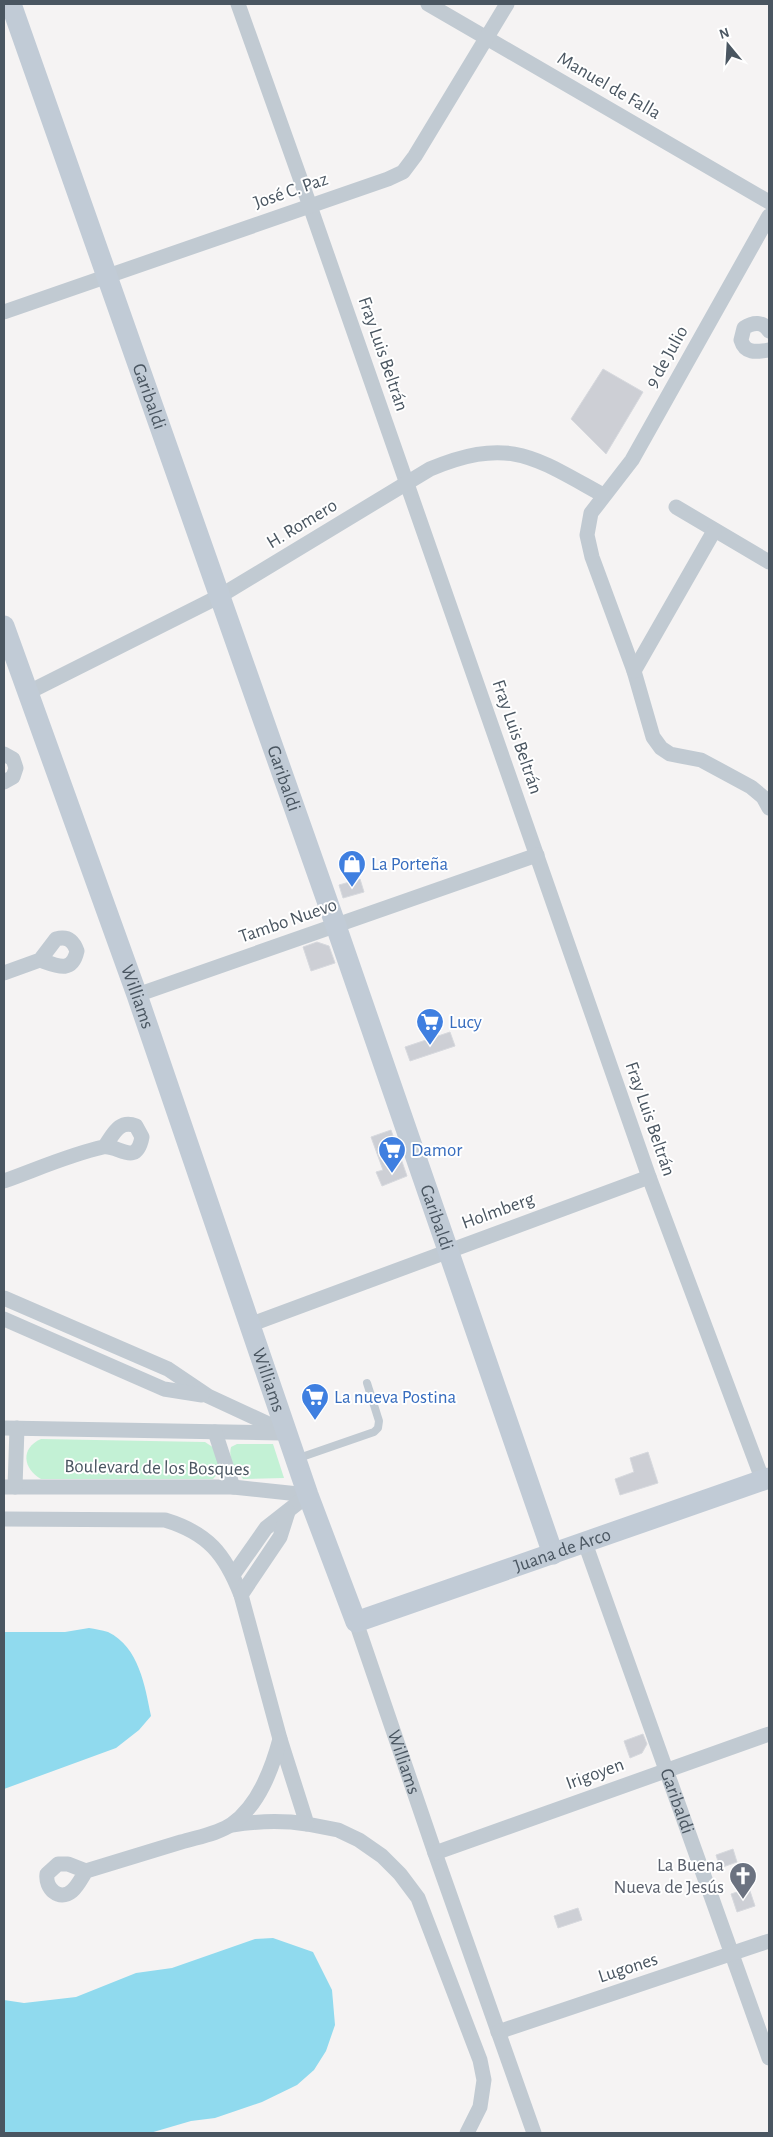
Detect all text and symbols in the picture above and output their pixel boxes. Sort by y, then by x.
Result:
north arrow [703,20,753,70]
text: N [717,25,731,42]
street label: Manuel de Falla [554,49,664,123]
street label: José C. Paz [251,169,331,213]
street label: Fray Luis Beltrán [355,294,411,414]
street label: 9 de Julio [642,323,692,391]
street label: Garibaldi [129,361,170,432]
street label: H. Romero [264,496,340,552]
street label: Fray Luis Beltrán [489,677,545,797]
street label: Garibaldi [264,743,304,814]
shop icon: La Porteña [337,849,367,888]
place label: La Porteña [371,855,449,874]
street label: Tambo Nuevo [236,895,340,947]
street label: Williams [117,962,157,1031]
supermarket icon: Lucy [415,1007,445,1046]
place label: Lucy [449,1013,482,1032]
street label: Fray Luis Beltrán [622,1059,678,1179]
supermarket icon: Damor [377,1135,407,1174]
place label: Damor [411,1141,462,1160]
street label: Garibaldi [417,1182,457,1253]
street label: Holmberg [459,1189,538,1233]
street label: Williams [249,1345,288,1414]
supermarket icon: La nueva Postina [300,1382,330,1421]
place label: La nueva Postina [334,1388,457,1407]
street label: Boulevard de los Bosques [64,1457,250,1479]
street label: Juana de Arco [512,1524,613,1576]
street label: Williams [384,1728,424,1797]
street label: Irigoyen [563,1755,627,1793]
street label: Garibaldi [657,1766,698,1836]
place label: La Buena Nueva de Jesús [613,1856,724,1897]
church icon: La Buena Nueva de Jesús [728,1861,758,1900]
street label: Lugones [596,1949,660,1987]

